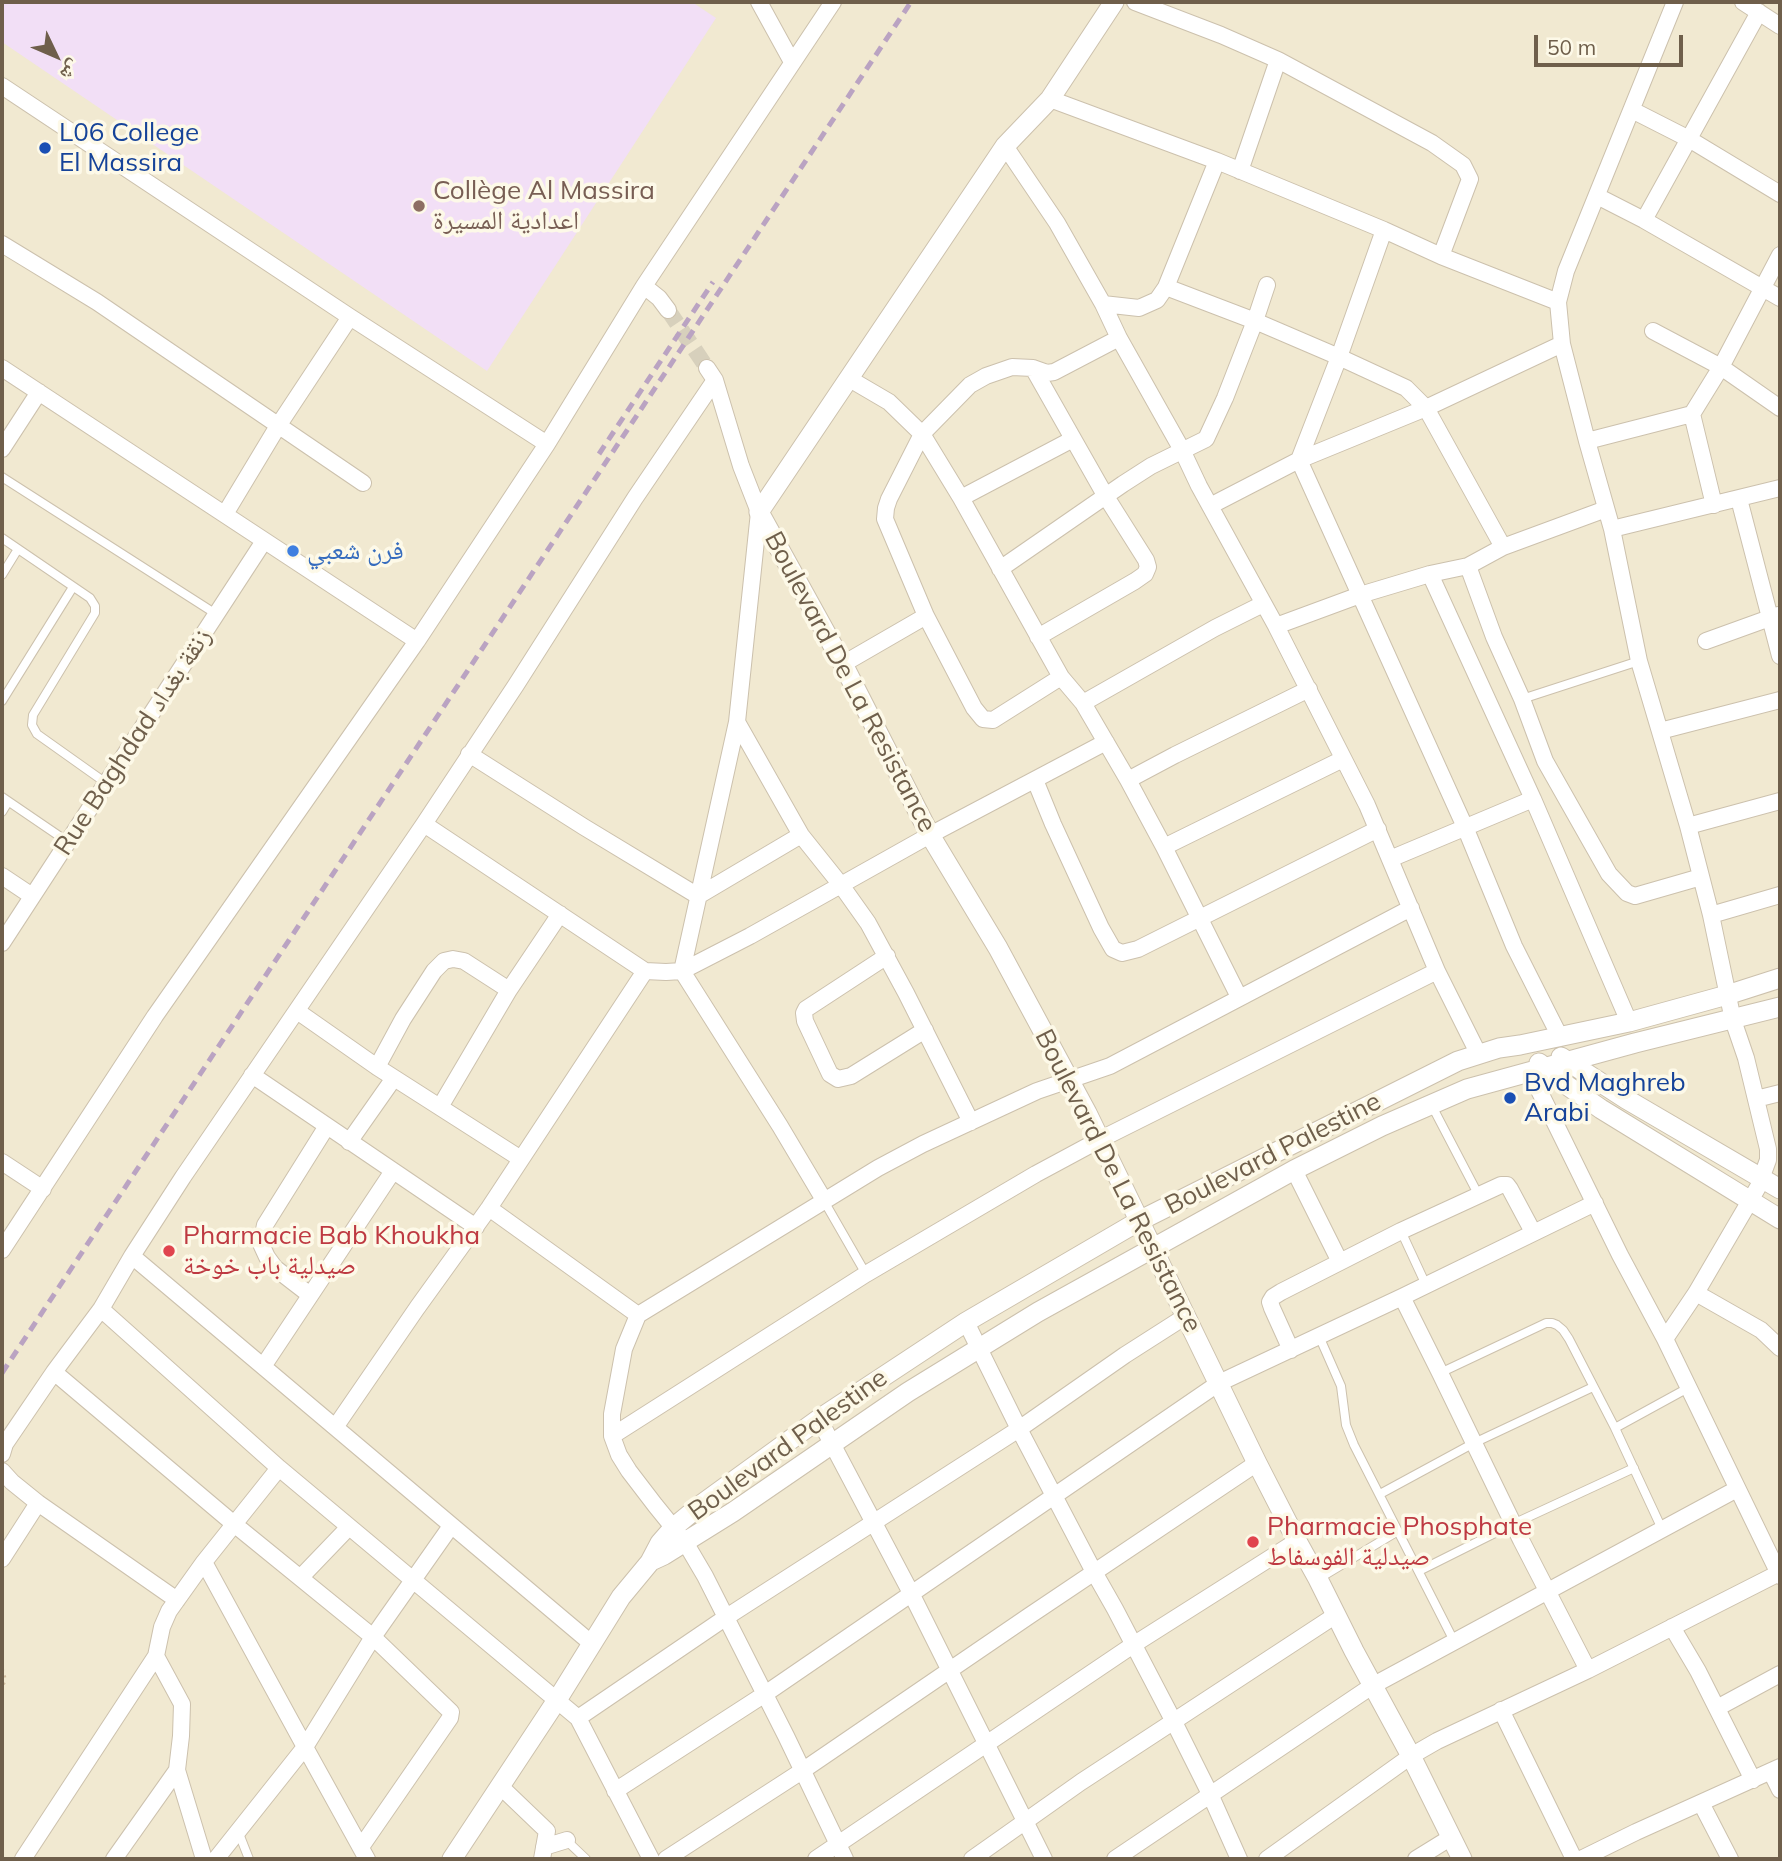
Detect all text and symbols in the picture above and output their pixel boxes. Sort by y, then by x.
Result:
north arrow [21,21,91,91]
scale bar [1537,21,1686,65]
text: 50 m [1547,34,1596,60]
text: ش [55,55,87,86]
place label: L06 College El Massira [59,117,199,178]
marker: L06 College El Massira [37,140,53,156]
place label: Collège Al Massira اعدادية المسيرة [433,175,655,236]
marker: Collège Al Massira اعدادية المسيرة [411,198,427,214]
street label: Boulevard De La Resistance [757,526,943,838]
place label: فرن شعبي [307,535,404,567]
marker: فرن شعبي [285,543,301,559]
street label: Rue Baghdad زنقة بغداد [48,623,218,861]
street label: Boulevard De La Resistance [1028,1024,1208,1338]
place label: Bvd Maghreb Arabi [1524,1067,1686,1128]
street label: Boulevard Palestine [1160,1086,1386,1222]
marker: Bvd Maghreb Arabi [1502,1090,1518,1106]
place label: Pharmacie Bab Khoukha صيدلية باب خوخة [183,1220,480,1282]
marker: Pharmacie Bab Khoukha صيدلية باب خوخة [161,1243,177,1259]
street label: Boulevard Palestine [682,1362,894,1528]
place label: Pharmacie Phosphate صيدلية الفوسفاط [1267,1511,1532,1572]
marker: Pharmacie Phosphate صيدلية الفوسفاط [1245,1534,1261,1550]

